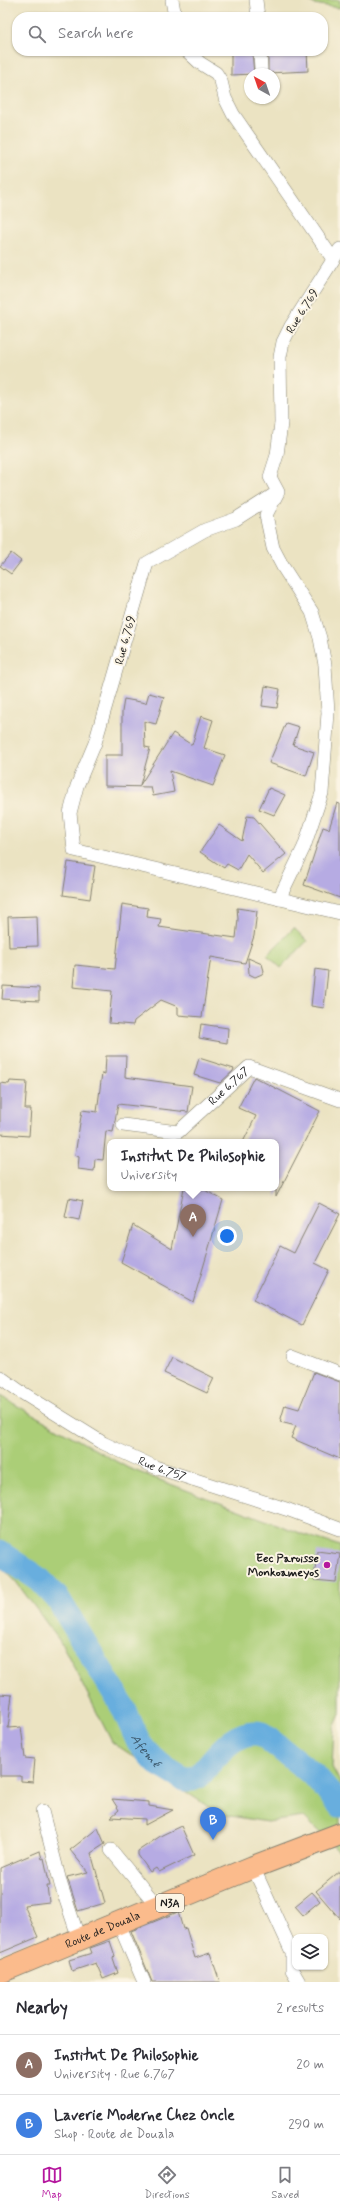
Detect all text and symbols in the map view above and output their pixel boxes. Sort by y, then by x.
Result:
search box [12,12,328,56]
icon: search [26,23,48,45]
text: Search here [58,24,134,44]
north arrow [244,68,280,104]
street label: Rue 6.769 [283,286,323,337]
street label: Rue 6.769 [112,614,140,666]
street label: Rue 6.767 [205,1063,253,1109]
popup [107,1139,279,1191]
text: Institut De Philosophie [121,1147,265,1167]
text: University [121,1167,177,1184]
pin: A [180,1204,206,1237]
your location [217,1226,237,1246]
street label: Rue 6.757 [135,1453,188,1486]
place label: Eec Paroisse Monkoameyos [248,1551,320,1581]
marker: Eec Paroisse Monkoameyos [322,1560,332,1570]
water label: Afemé [126,1732,165,1773]
pin: B [200,1807,226,1840]
road number: N3A [156,1894,184,1912]
street label: Route de Douala [63,1908,143,1953]
map controls [292,1934,328,1970]
button: layers [292,1934,328,1970]
text: Nearby [16,1997,68,2019]
text: 2 results [277,2000,324,2017]
text: Institut De Philosophie [54,2046,199,2066]
text: A [25,2056,33,2073]
text: 20 m [296,2056,324,2073]
text: University · Rue 6.767 [54,2066,175,2083]
text: Laverie Moderne Chez Oncle [54,2106,235,2126]
text: B [25,2116,33,2133]
text: 290 m [288,2116,324,2133]
text: Shop · Route de Douala [54,2126,174,2143]
tab: Map [41,2164,63,2202]
tab: Directions [144,2164,190,2202]
tab: Saved [271,2164,299,2202]

